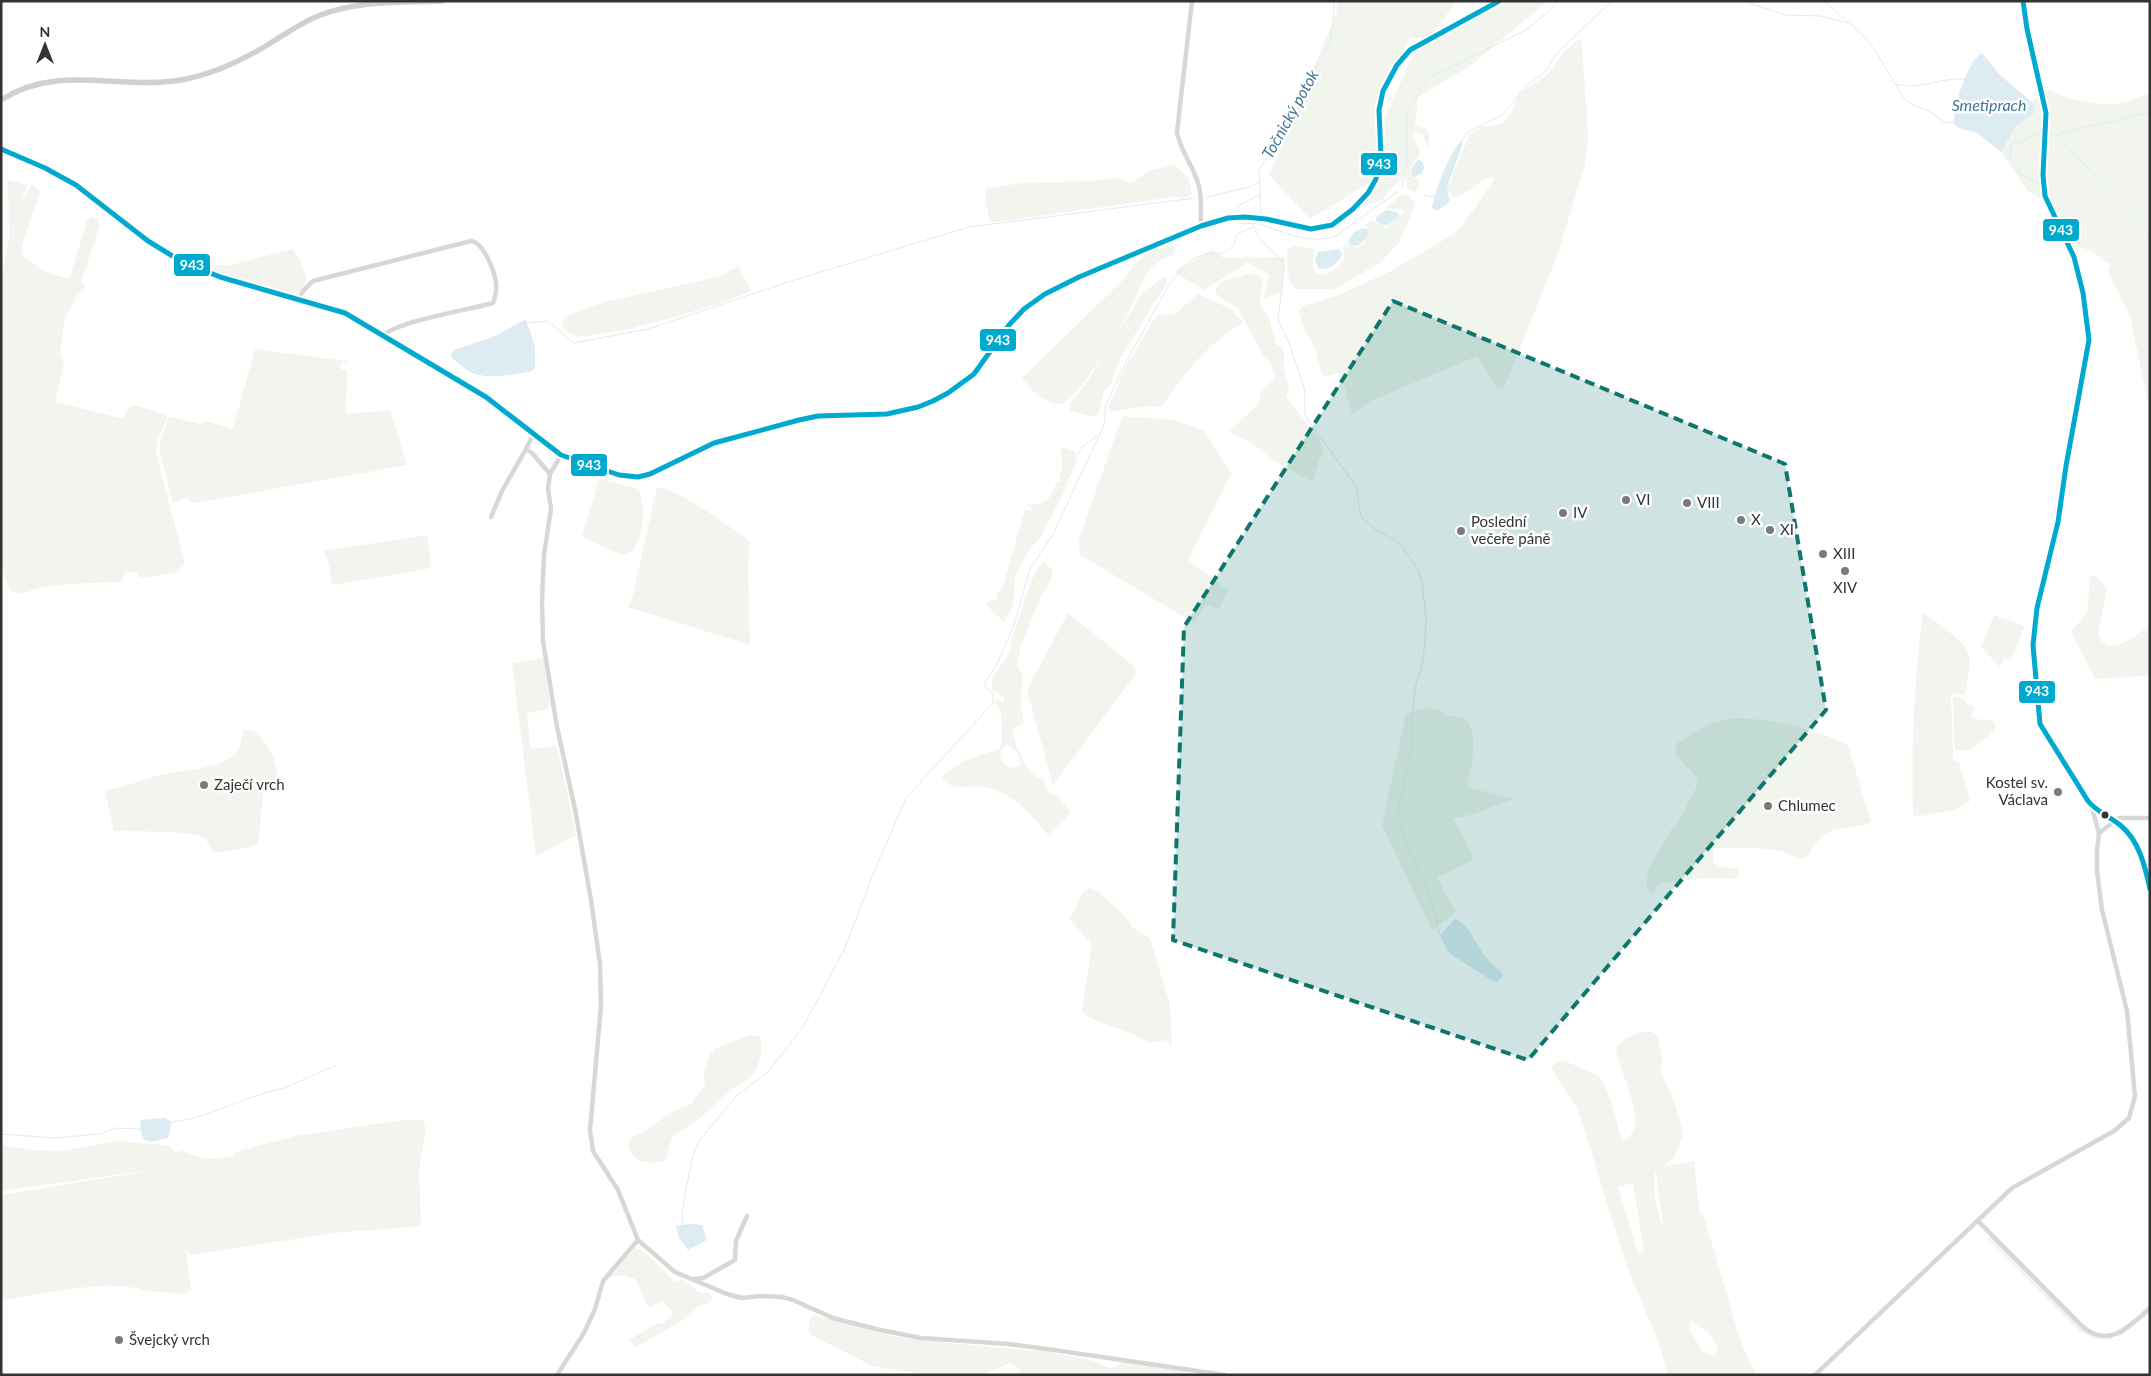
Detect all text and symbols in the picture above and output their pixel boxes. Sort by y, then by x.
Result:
north arrow [20,20,70,70]
text: N [40,23,50,40]
water label: Točnický potok [1257,66,1322,162]
water label: Smetiprach [1952,95,2026,114]
line badge: 943 [1360,152,1398,176]
text: 943 [1367,155,1391,172]
line badge: 943 [2042,218,2080,242]
text: 943 [2049,221,2073,238]
line badge: 943 [173,253,211,277]
text: 943 [180,256,204,273]
line badge: 943 [979,328,1017,352]
text: 943 [986,331,1010,348]
line badge: 943 [570,453,608,477]
text: 943 [577,456,601,473]
place label: VI [1636,490,1650,508]
place label: VIII [1697,493,1720,511]
marker: VI [1620,494,1632,506]
marker: VIII [1681,497,1693,509]
place label: IV [1573,503,1588,521]
marker: IV [1557,507,1569,519]
place label: X [1751,510,1761,528]
place label: Poslední večeře páně [1471,512,1551,547]
marker: X [1735,514,1747,526]
place label: XI [1780,520,1794,538]
marker: XI [1764,524,1776,536]
marker: Poslední večeře páně [1455,525,1467,537]
place label: XIII [1833,544,1855,562]
marker: XIII [1817,548,1829,560]
marker: XIV [1839,565,1851,577]
place label: XIV [1833,578,1858,596]
line badge: 943 [2018,680,2056,704]
text: 943 [2025,682,2049,699]
place label: Kostel sv. Václava [1986,773,2048,808]
place label: Zaječí vrch [214,775,285,793]
marker: Zaječí vrch [198,779,210,791]
marker: Kostel sv. Václava [2052,786,2064,798]
place label: Chlumec [1778,796,1836,814]
marker: Chlumec [1762,800,1774,812]
unlabelled marker [2100,810,2110,820]
place label: Švejcký vrch [129,1330,210,1348]
marker: Švejcký vrch [113,1334,125,1346]

